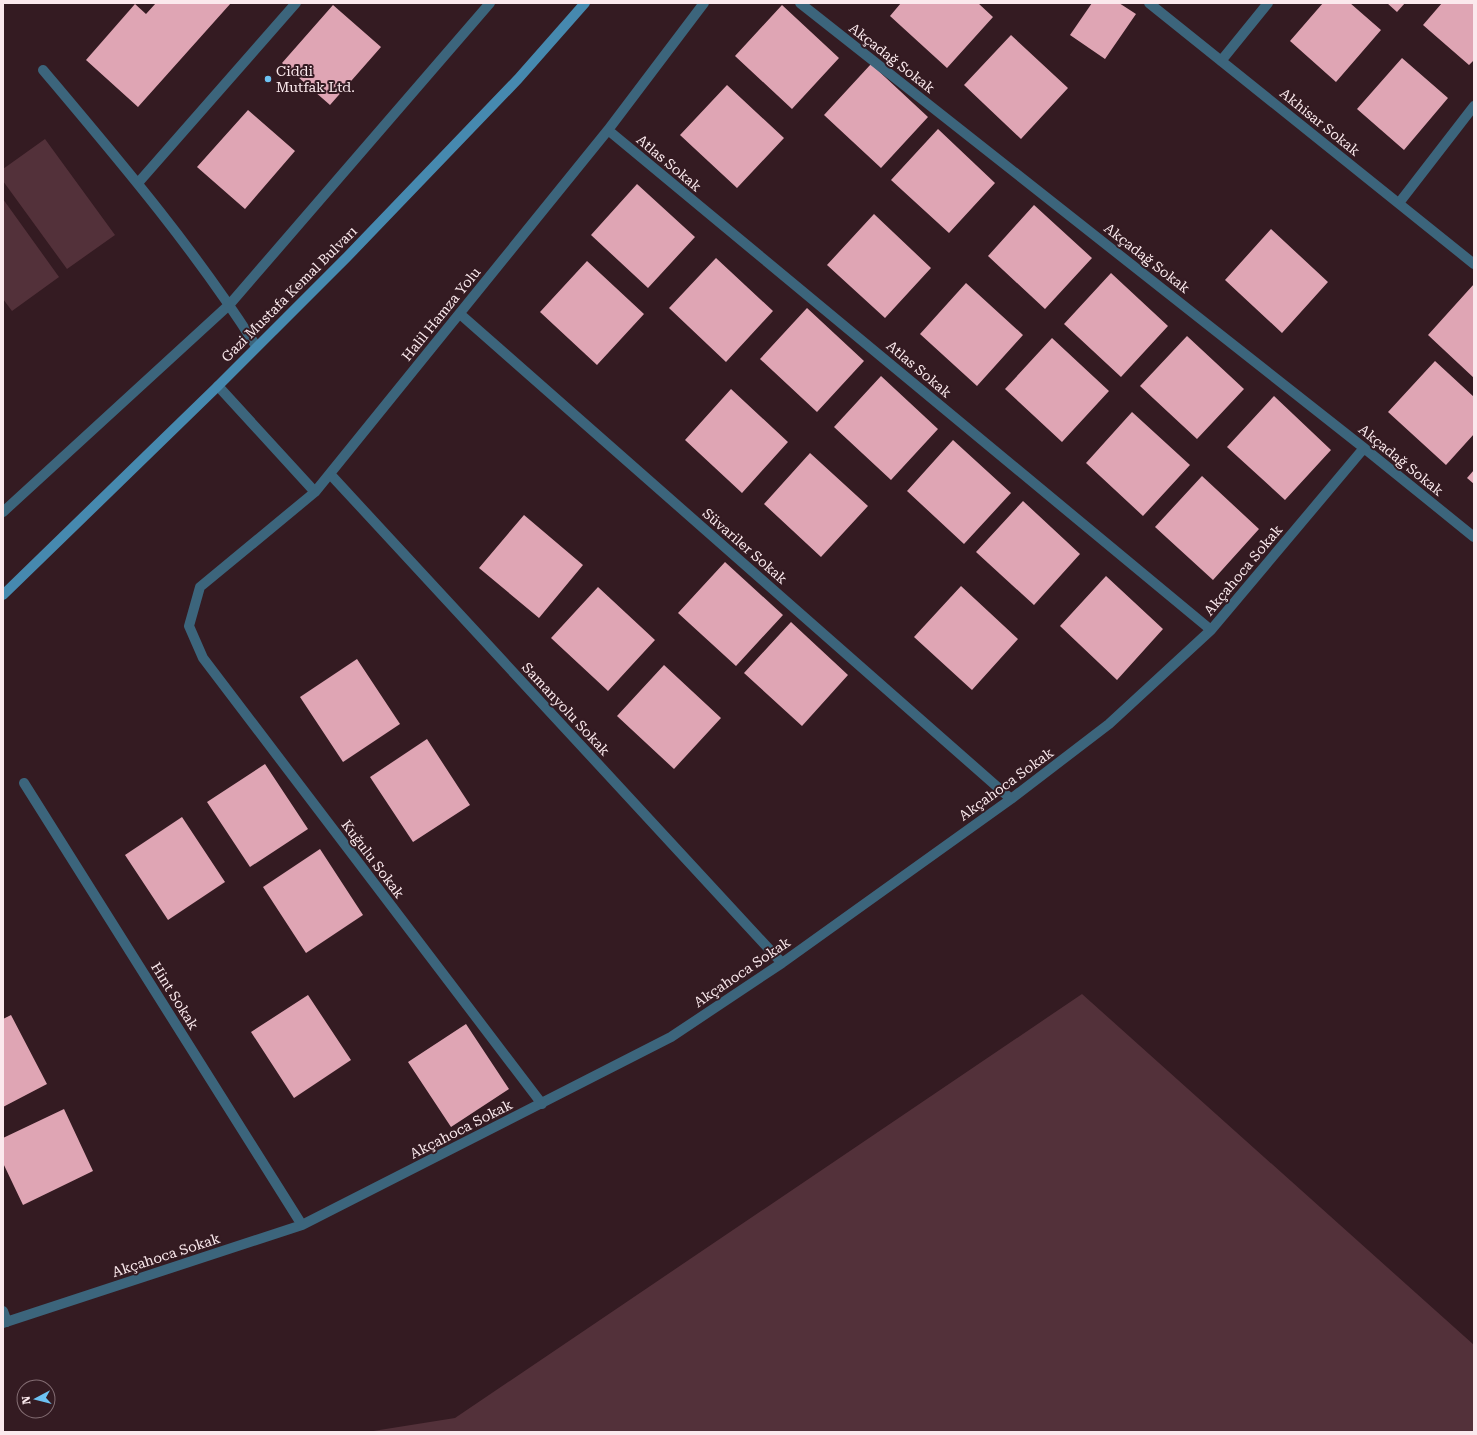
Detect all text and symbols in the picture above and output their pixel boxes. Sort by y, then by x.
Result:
street label: Akçadağ Sokak [846,20,938,96]
place label: Ciddi Mutfak Ltd. [276,63,355,95]
marker: Ciddi Mutfak Ltd. [263,74,273,84]
street label: Akhisar Sokak [1277,85,1363,159]
street label: Atlas Sokak [633,131,705,195]
street label: Akçadağ Sokak [1101,220,1193,296]
street label: Gazi Mustafa Kemal Bulvarı [218,223,360,365]
street label: Halil Hamza Yolu [398,264,484,364]
street label: Atlas Sokak [883,337,955,401]
street label: Akçadağ Sokak [1355,421,1447,499]
street label: Süvariler Sokak [699,505,791,587]
street label: Akçahoca Sokak [1201,522,1285,618]
street label: Samanyolu Sokak [519,659,613,759]
street label: Akçahoca Sokak [956,744,1056,824]
street label: Kuğulu Sokak [338,817,408,902]
street label: Akçahoca Sokak [691,934,793,1010]
street label: Hint Sokak [148,959,202,1033]
street label: Akçahoca Sokak [407,1096,515,1162]
street label: Akçahoca Sokak [110,1230,222,1280]
north arrow [16,1379,56,1419]
text: N [20,1395,34,1405]

